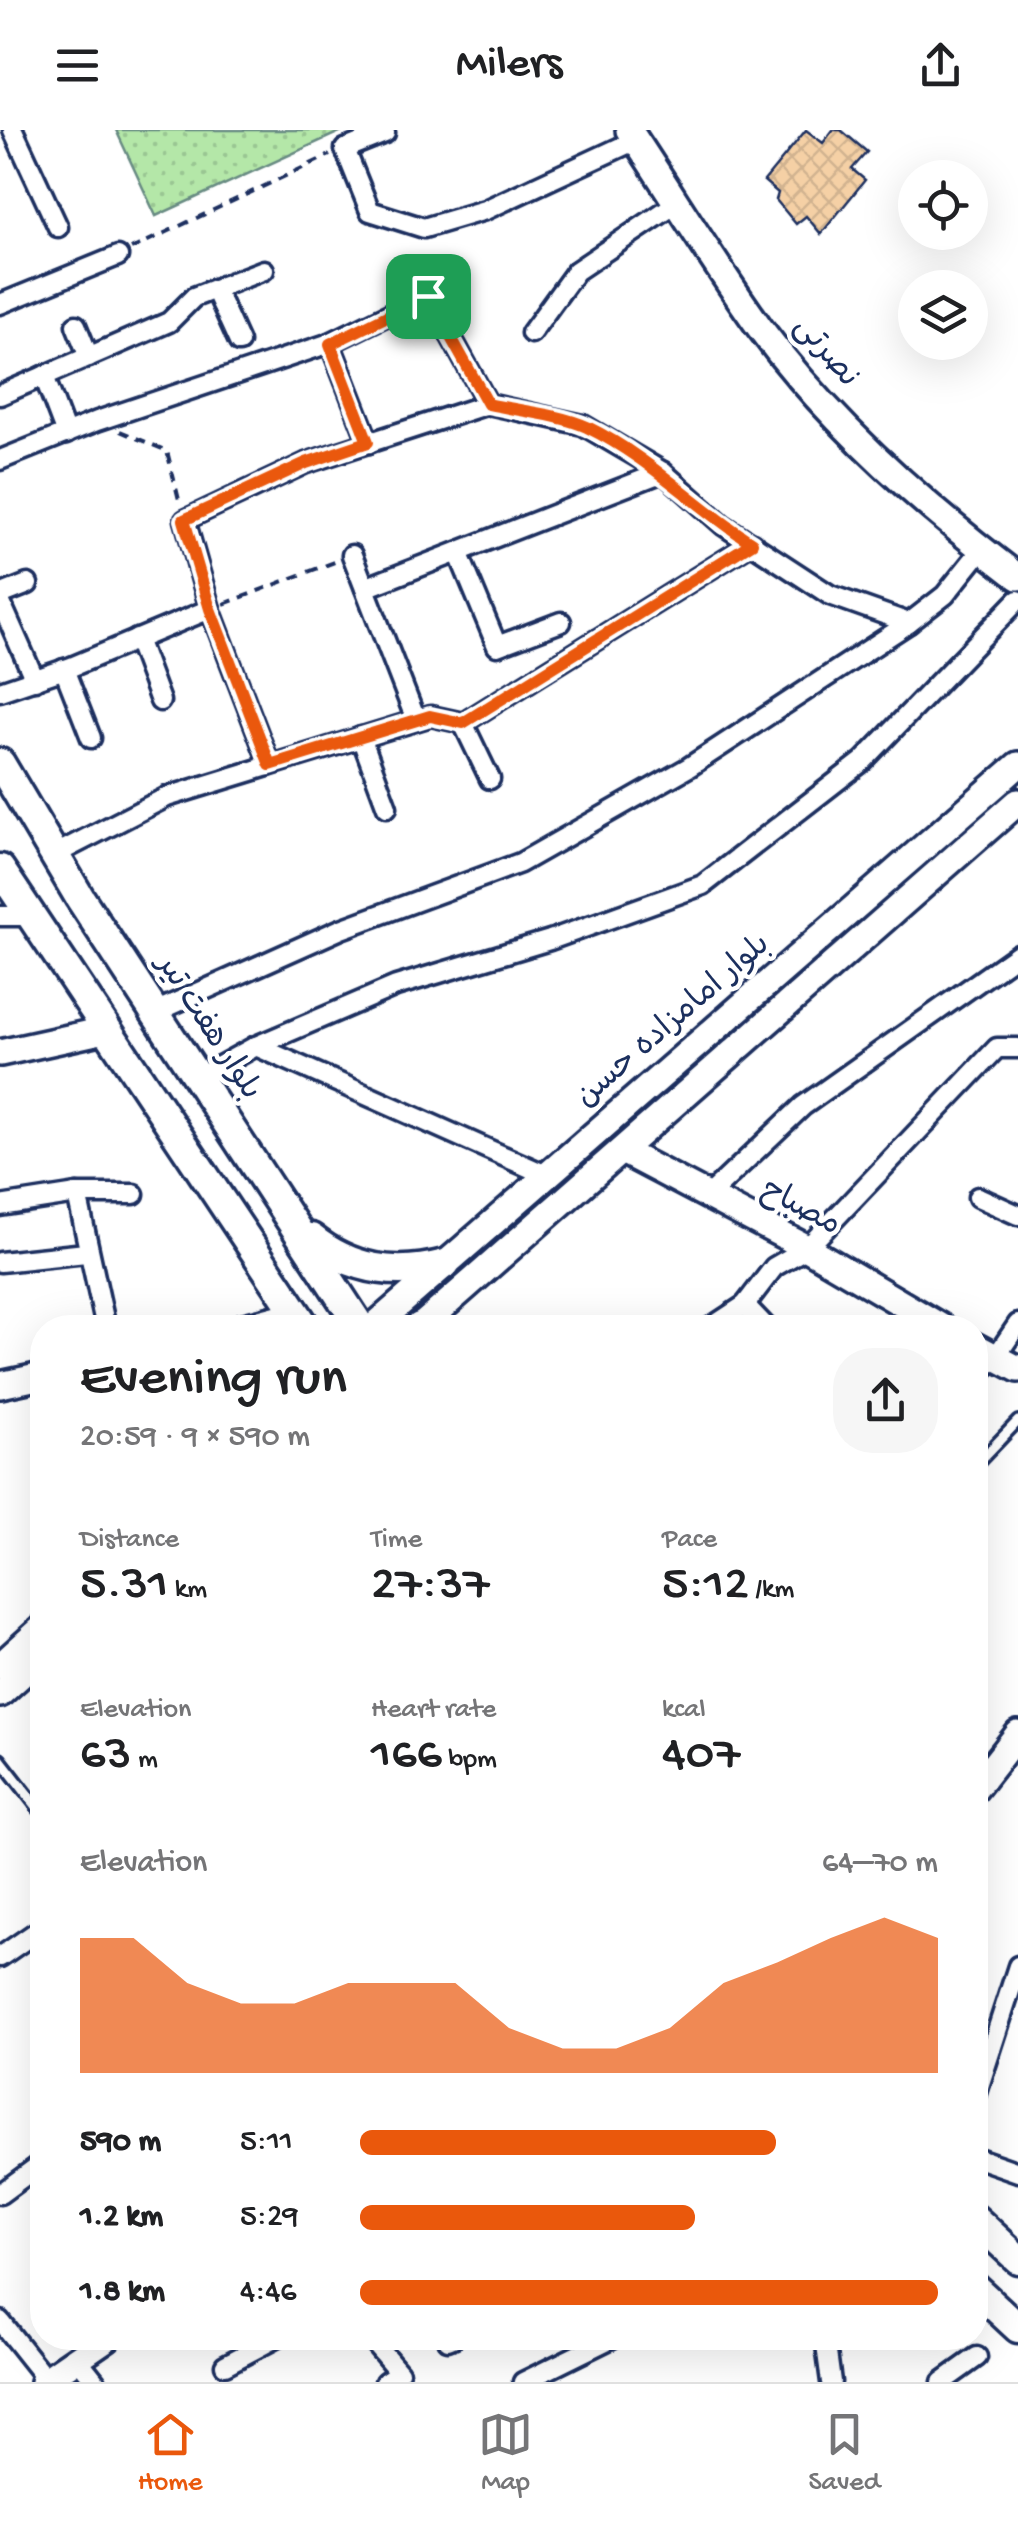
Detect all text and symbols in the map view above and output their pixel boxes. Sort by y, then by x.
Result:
icon: menu [50,38,105,93]
icon: share [913,38,968,93]
text: Milers [456,39,562,92]
map controls [898,160,988,360]
button: locate [898,160,988,250]
pin [386,254,471,339]
icon: arrive [401,269,456,324]
button: layers [898,270,988,360]
street label: نصرتی [784,309,866,397]
street label: بلوار امامزاده حسن [569,927,779,1117]
street label: بلوار هفت تیر [144,945,268,1108]
street label: مصباح [754,1172,846,1246]
button: share [833,1348,938,1453]
text: Evening run [80,1349,347,1413]
text: 20:59 · 9 × 590 m [80,1419,310,1457]
text: Distance [80,1524,179,1557]
text: Time [371,1524,422,1557]
text: Pace [662,1524,717,1557]
text: 5.31 [80,1557,168,1616]
text: 27:37 [371,1557,489,1616]
text: 5:12 [662,1557,749,1616]
text: km [168,1574,207,1607]
text: /km [749,1574,794,1607]
text: Elevation [80,1694,191,1727]
text: Heart rate [371,1694,496,1727]
text: kcal [662,1694,706,1727]
text: 63 [80,1727,131,1786]
text: 166 [371,1727,442,1786]
text: 407 [662,1727,740,1786]
text: m [131,1744,158,1777]
text: bpm [442,1744,497,1777]
text: Elevation [80,1845,207,1883]
text: 64–70 m [822,1845,938,1883]
text: 590 m [80,2124,161,2162]
text: 5:11 [240,2124,293,2162]
text: 1.2 km [80,2199,163,2237]
text: 5:29 [240,2199,299,2237]
text: 1.8 km [80,2274,165,2312]
text: 4:46 [240,2274,297,2312]
tab: Home [138,2407,203,2500]
tab: Map [478,2407,533,2500]
tab: Saved [808,2407,880,2500]

